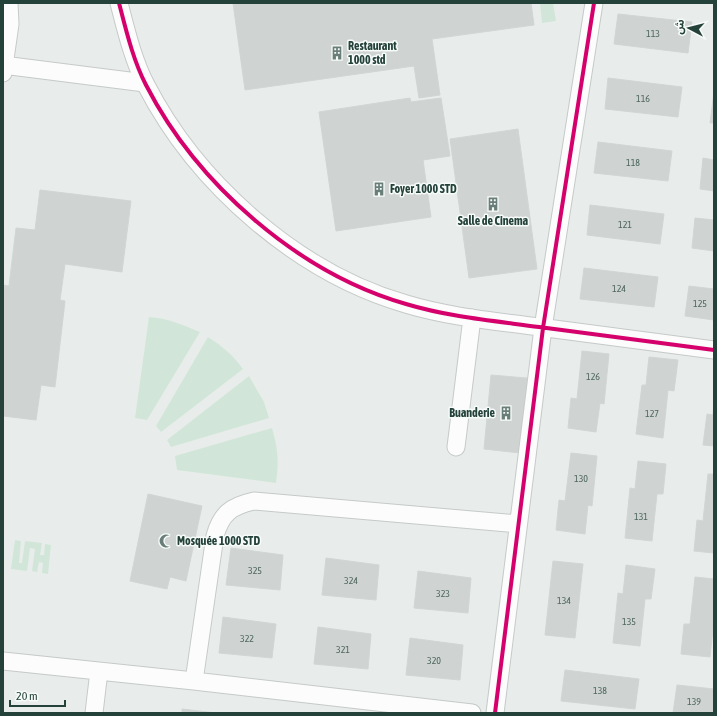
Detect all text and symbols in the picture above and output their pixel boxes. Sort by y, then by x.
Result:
north arrow [669,8,709,48]
text: ش [672,19,687,35]
house number: 113 [646,28,660,39]
place label: Restaurant 1000 std [348,39,397,67]
building icon: Restaurant 1000 std [329,45,345,61]
house number: 116 [636,93,650,104]
house number: 118 [626,157,640,168]
building icon: Foyer 1000 STD [371,181,387,197]
place label: Foyer 1000 STD [390,182,457,196]
building icon: Salle de Cinema [485,196,501,212]
place label: Salle de Cinema [458,214,529,228]
house number: 121 [618,219,632,230]
house number: 124 [612,283,626,294]
house number: 125 [693,298,707,309]
house number: 126 [586,371,600,382]
building icon: Buanderie [498,405,514,421]
place label: Buanderie [449,406,496,420]
house number: 127 [645,408,659,419]
house number: 130 [574,473,588,484]
house number: 131 [634,511,648,522]
mosque icon: Mosquée 1000 STD [158,533,174,549]
place label: Mosquée 1000 STD [177,534,260,548]
house number: 325 [248,565,262,576]
house number: 324 [344,575,358,586]
house number: 323 [436,588,450,599]
house number: 134 [557,595,571,606]
house number: 135 [622,616,636,627]
house number: 322 [240,633,254,644]
house number: 321 [336,644,350,655]
house number: 320 [427,655,441,666]
scale bar [10,682,65,708]
house number: 138 [593,685,607,696]
text: 20 m [16,689,38,703]
house number: 139 [687,696,701,707]

